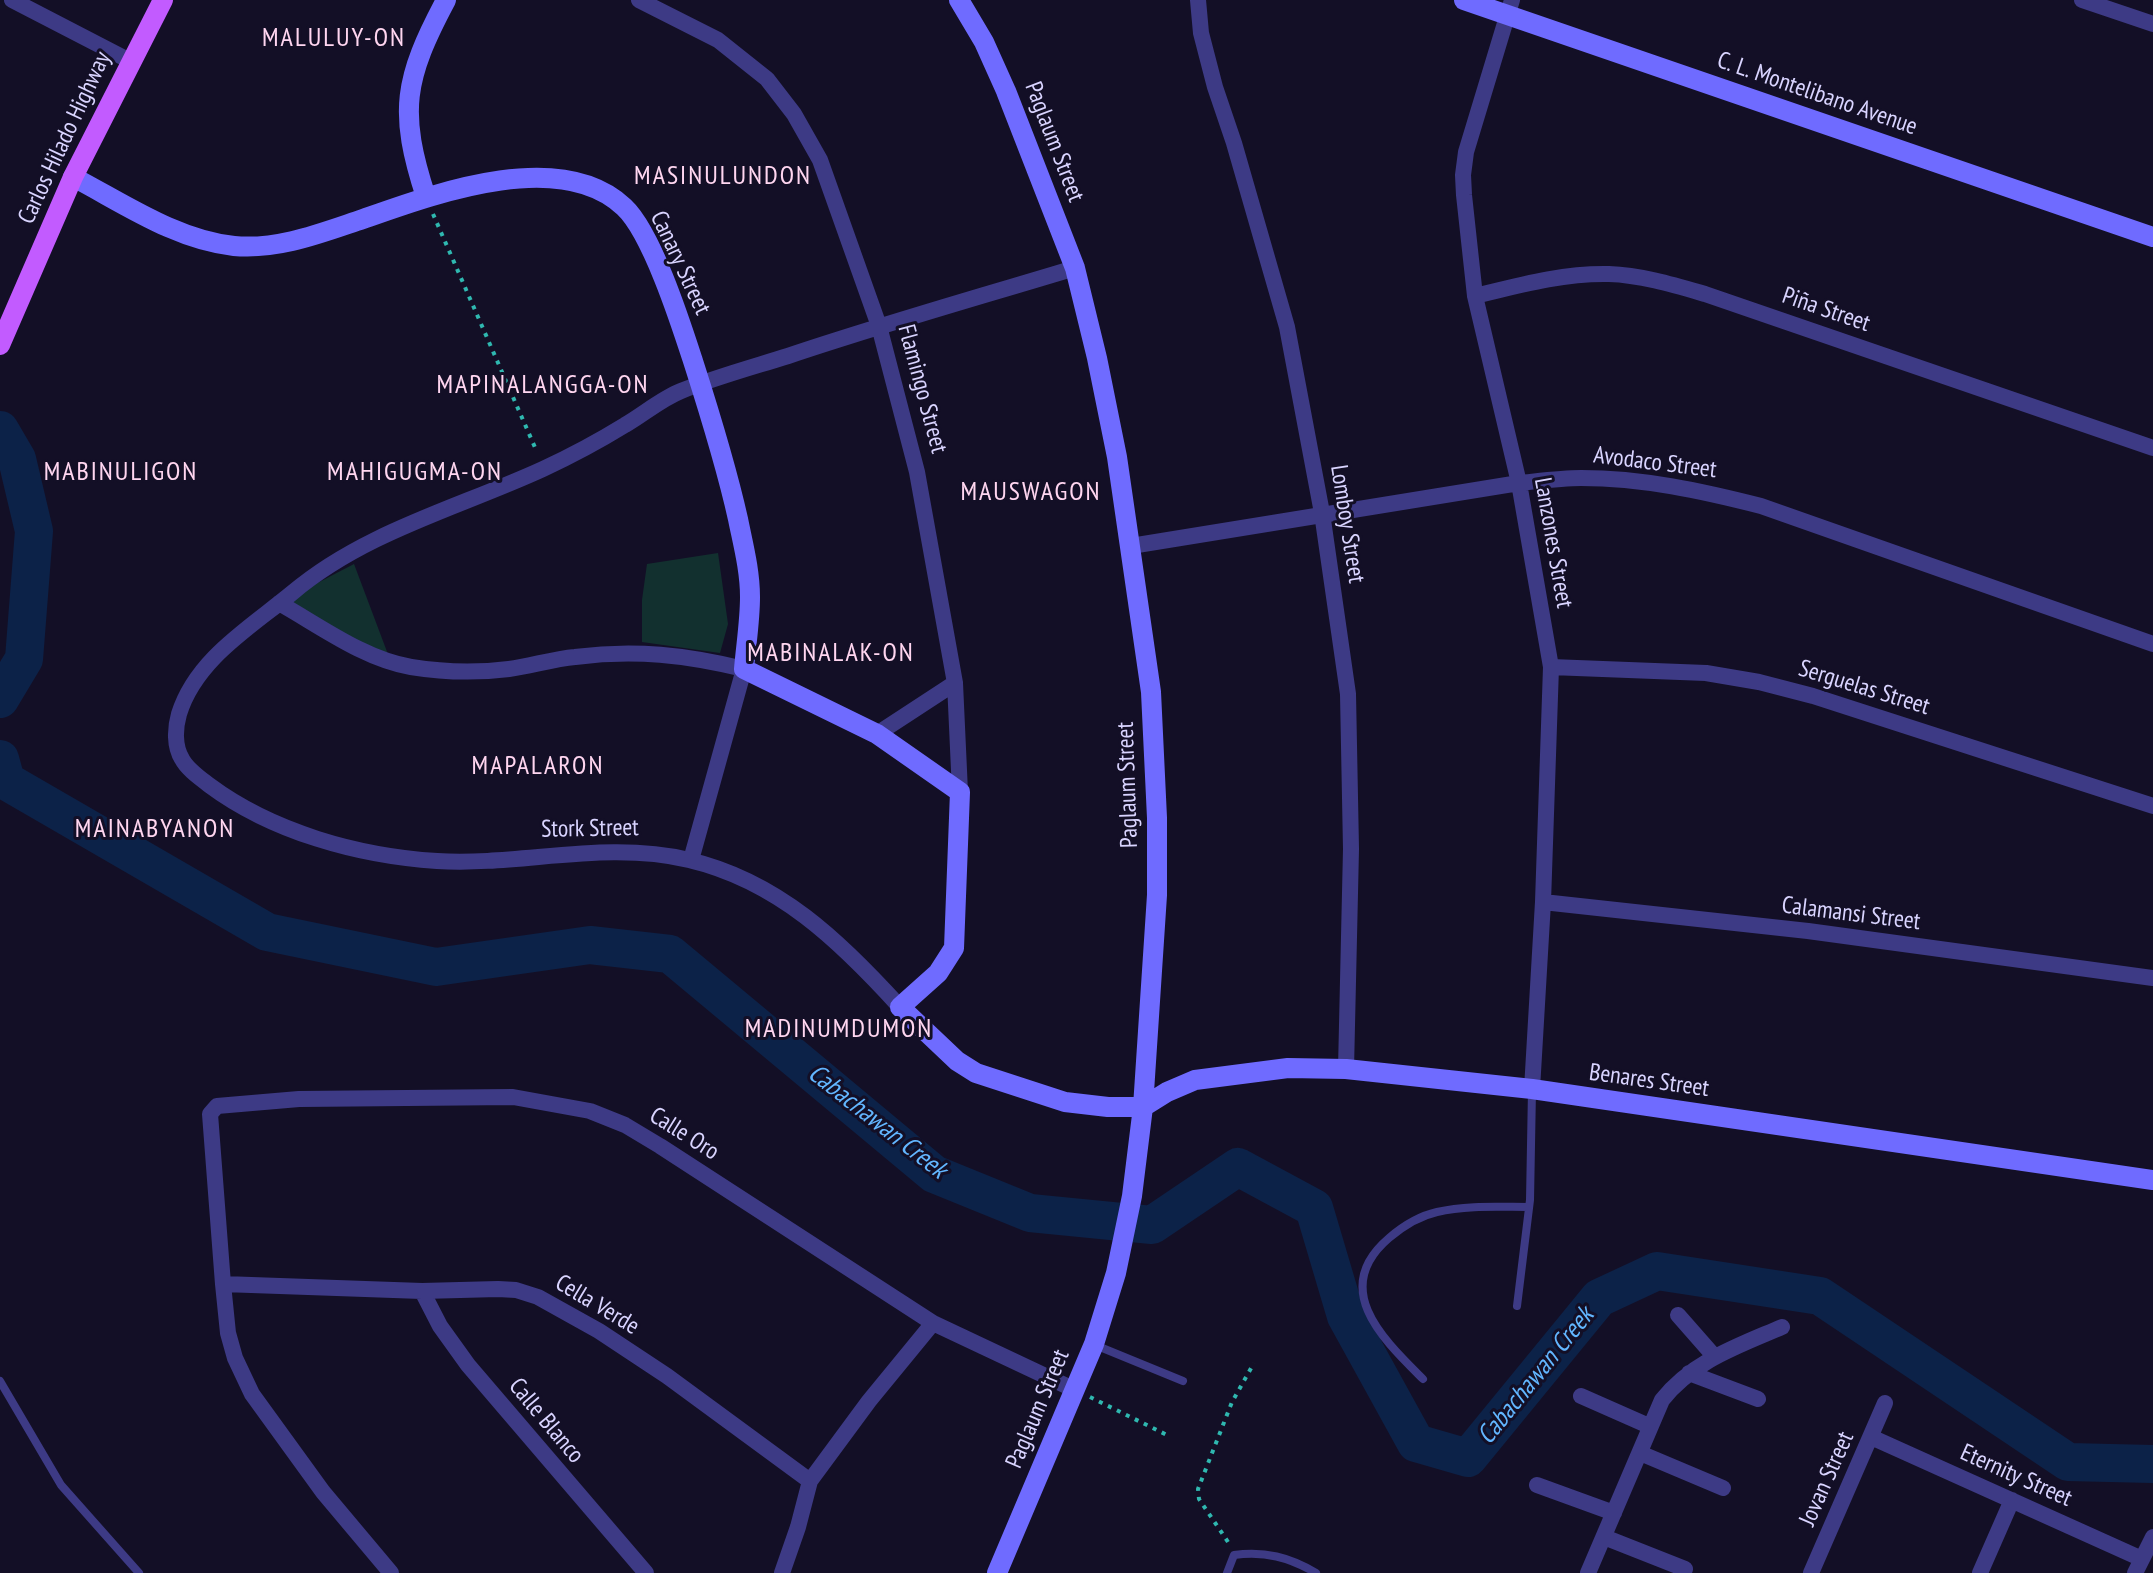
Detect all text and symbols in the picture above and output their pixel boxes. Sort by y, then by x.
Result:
district label: MALULUY-ON [262,23,406,55]
street label: C. L. Montelibano Avenue [1713,46,1921,142]
street label: Carlos Hilado Highway [12,47,118,229]
street label: Paglaum Street [1018,78,1090,206]
district label: MASINULUNDON [634,161,812,193]
street label: Canary Street [644,207,716,319]
street label: Piña Street [1778,282,1874,338]
street label: Flamingo Street [891,322,953,456]
district label: MAPINALANGGA-ON [436,370,650,402]
street label: Avodaco Street [1592,441,1718,485]
district label: MABINULIGON [44,457,198,489]
district label: MAHIGUGMA-ON [327,457,503,489]
street label: Lomboy Street [1323,463,1371,585]
street label: Lanzones Street [1527,476,1579,610]
district label: MAUSWAGON [960,477,1102,509]
district label: MABINALAK-ON [747,638,915,670]
street label: Serguelas Street [1795,654,1933,722]
street label: Paglaum Street [1111,721,1145,849]
district label: MAPALARON [472,751,604,783]
district label: MAINABYANON [75,814,235,846]
street label: Stork Street [541,814,639,844]
street label: Calamansi Street [1780,891,1922,937]
district label: MADINUMDUMON [745,1014,933,1046]
water label: Cabachawan Creek [801,1058,953,1186]
street label: Benares Street [1587,1058,1711,1104]
street label: Calle Oro [644,1101,724,1167]
street label: Cella Verde [550,1269,644,1341]
water label: Cabachawan Creek [1471,1301,1601,1451]
street label: Paglaum Street [1000,1345,1076,1473]
street label: Calle Blanco [502,1373,590,1469]
street label: Jovan Street [1793,1427,1861,1531]
street label: Eternity Street [1956,1439,2076,1513]

